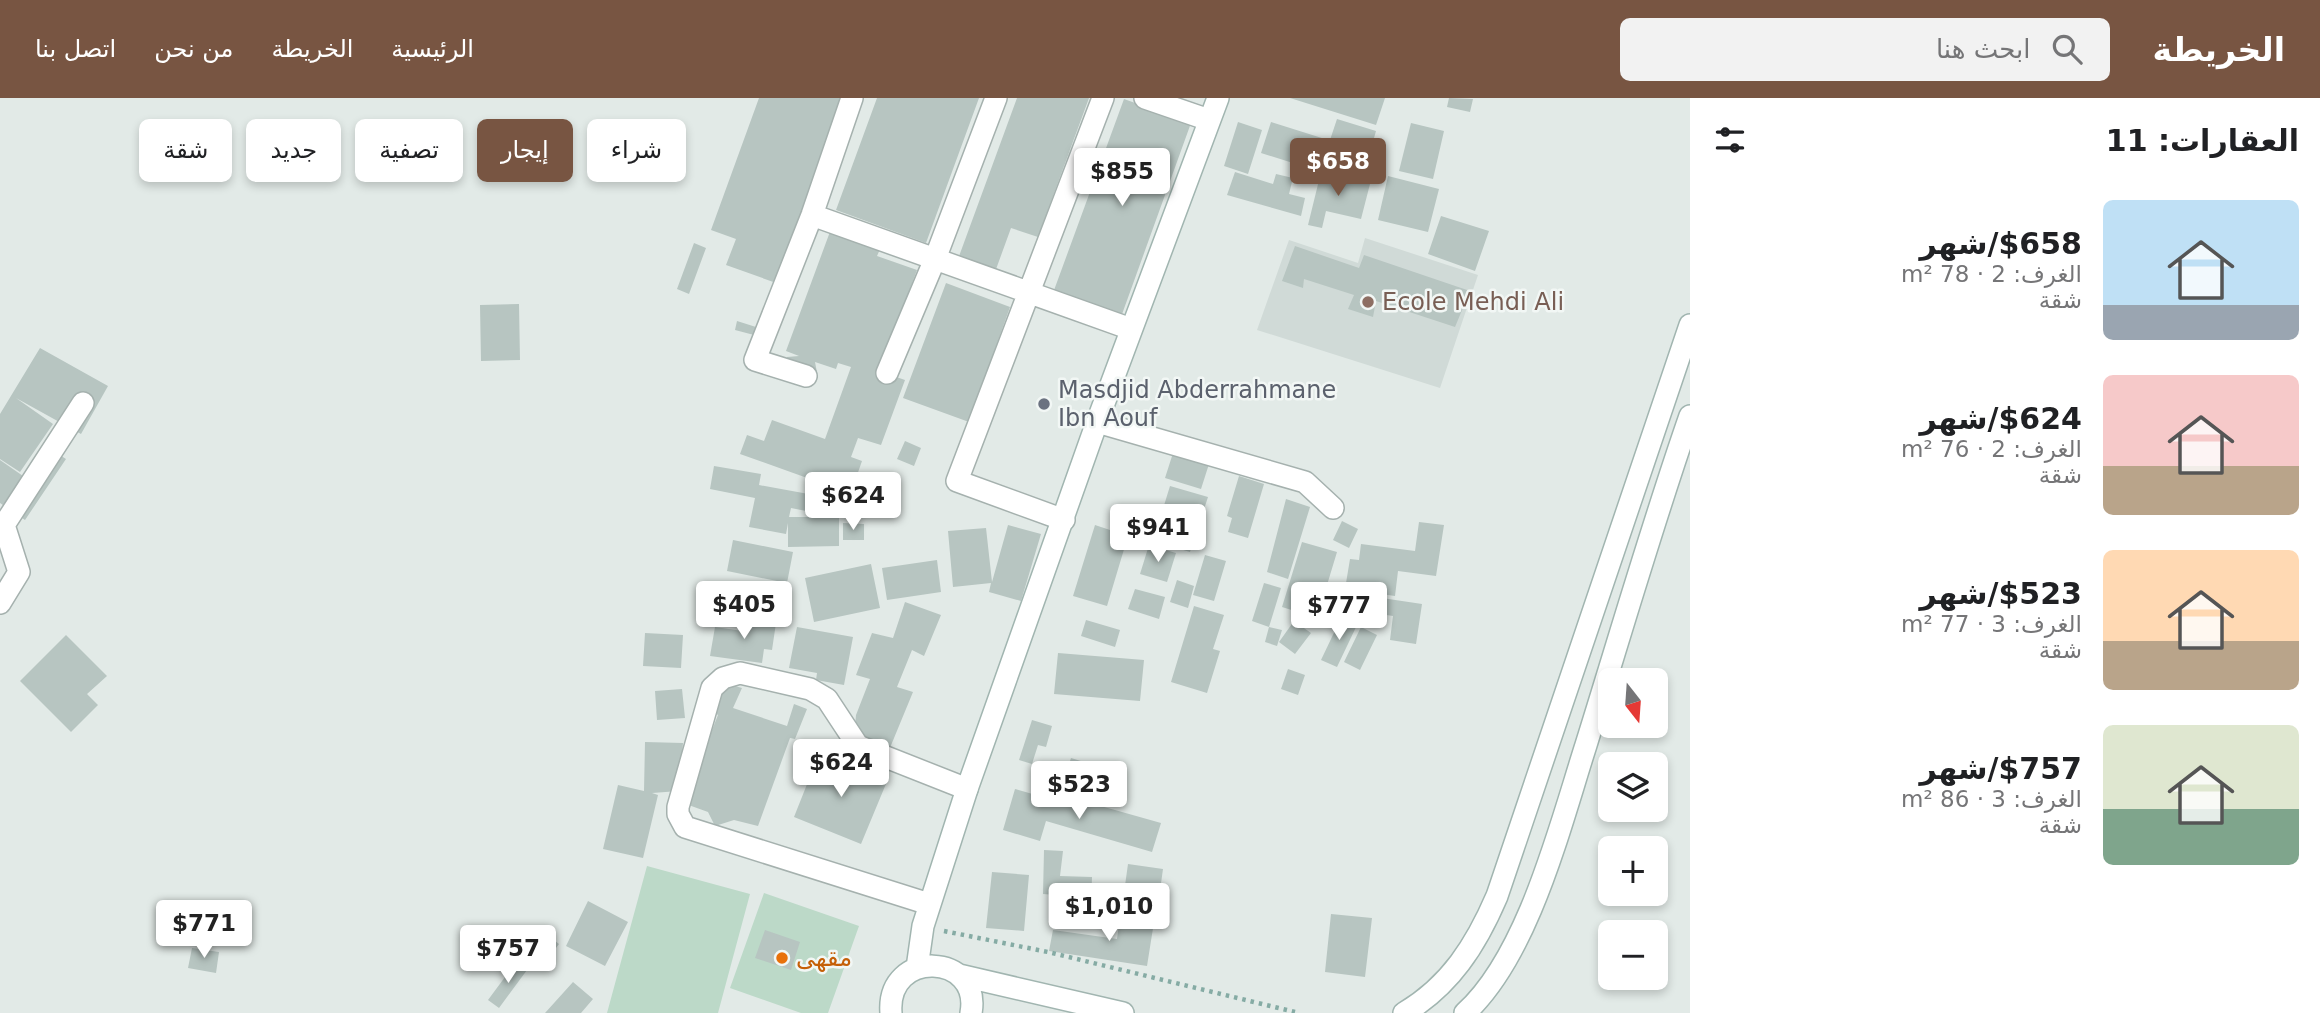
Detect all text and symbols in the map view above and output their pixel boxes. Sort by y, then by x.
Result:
search box [1620,18,2110,81]
icon: search [2048,30,2086,68]
text: الخريطة [2152,30,2285,69]
text: ابحث هنا [1936,34,2030,64]
text: اتصل بنا [35,35,116,63]
text: من نحن [154,35,233,63]
text: الخريطة [271,35,353,63]
text: الرئيسية [391,35,474,63]
chip: شقة [139,119,232,182]
chip: جديد [246,119,341,182]
chip: تصفية [355,119,463,182]
chip: إيجار [477,119,573,182]
chip: شراء [587,119,686,182]
icon: filters [1711,121,1749,159]
text: العقارات: 11 [2106,123,2299,158]
pin: $658 [1297,139,1379,198]
pin: $855 [1081,148,1163,208]
text: $658 [1306,148,1370,174]
text: $855 [1090,158,1154,184]
text: $658/شهر [1920,226,2082,261]
icon: home [2159,228,2243,312]
text: الغرف: 2 · 78 m² [1901,261,2082,287]
text: شقة [2039,287,2082,313]
place label: Ecole Mehdi Ali [1382,288,1564,316]
marker: Ecole Mehdi Ali [1360,294,1376,310]
place label: Masdjid Abderrahmane Ibn Aouf [1058,376,1336,432]
marker: Masdjid Abderrahmane Ibn Aouf [1036,396,1052,412]
text: $624/شهر [1920,401,2082,436]
icon: home [2159,403,2243,487]
text: الغرف: 2 · 76 m² [1901,436,2082,462]
text: شقة [2039,462,2082,488]
pin: $624 [812,472,894,532]
text: $624 [821,482,885,508]
pin: $941 [1117,504,1199,564]
text: $941 [1126,514,1190,540]
text: $523/شهر [1920,576,2082,611]
icon: home [2159,578,2243,662]
pin: $405 [703,582,785,641]
pin: $777 [1298,582,1380,642]
text: $405 [712,591,776,617]
text: $777 [1307,592,1371,618]
text: الغرف: 3 · 77 m² [1901,611,2082,637]
text: شقة [2039,637,2082,663]
north arrow [1598,668,1668,738]
map controls [1598,668,1668,990]
pin: $624 [800,740,882,799]
text: $624 [809,749,873,775]
text: $757/شهر [1920,751,2082,786]
button: layers [1598,752,1668,822]
icon: home [2159,753,2243,837]
pin: $523 [1038,762,1120,821]
text: $523 [1047,771,1111,797]
text: الغرف: 3 · 86 m² [1901,786,2082,812]
text: شقة [2039,812,2082,838]
button: + [1598,836,1668,906]
pin: $1,010 [1052,884,1166,943]
text: $1,010 [1065,893,1153,919]
pin: $771 [163,900,245,960]
text: $771 [172,910,236,936]
button: − [1598,920,1668,990]
pin: $757 [467,926,549,985]
text: $757 [476,935,540,961]
place label: مقهى [796,944,852,972]
marker: مقهى [774,950,790,966]

